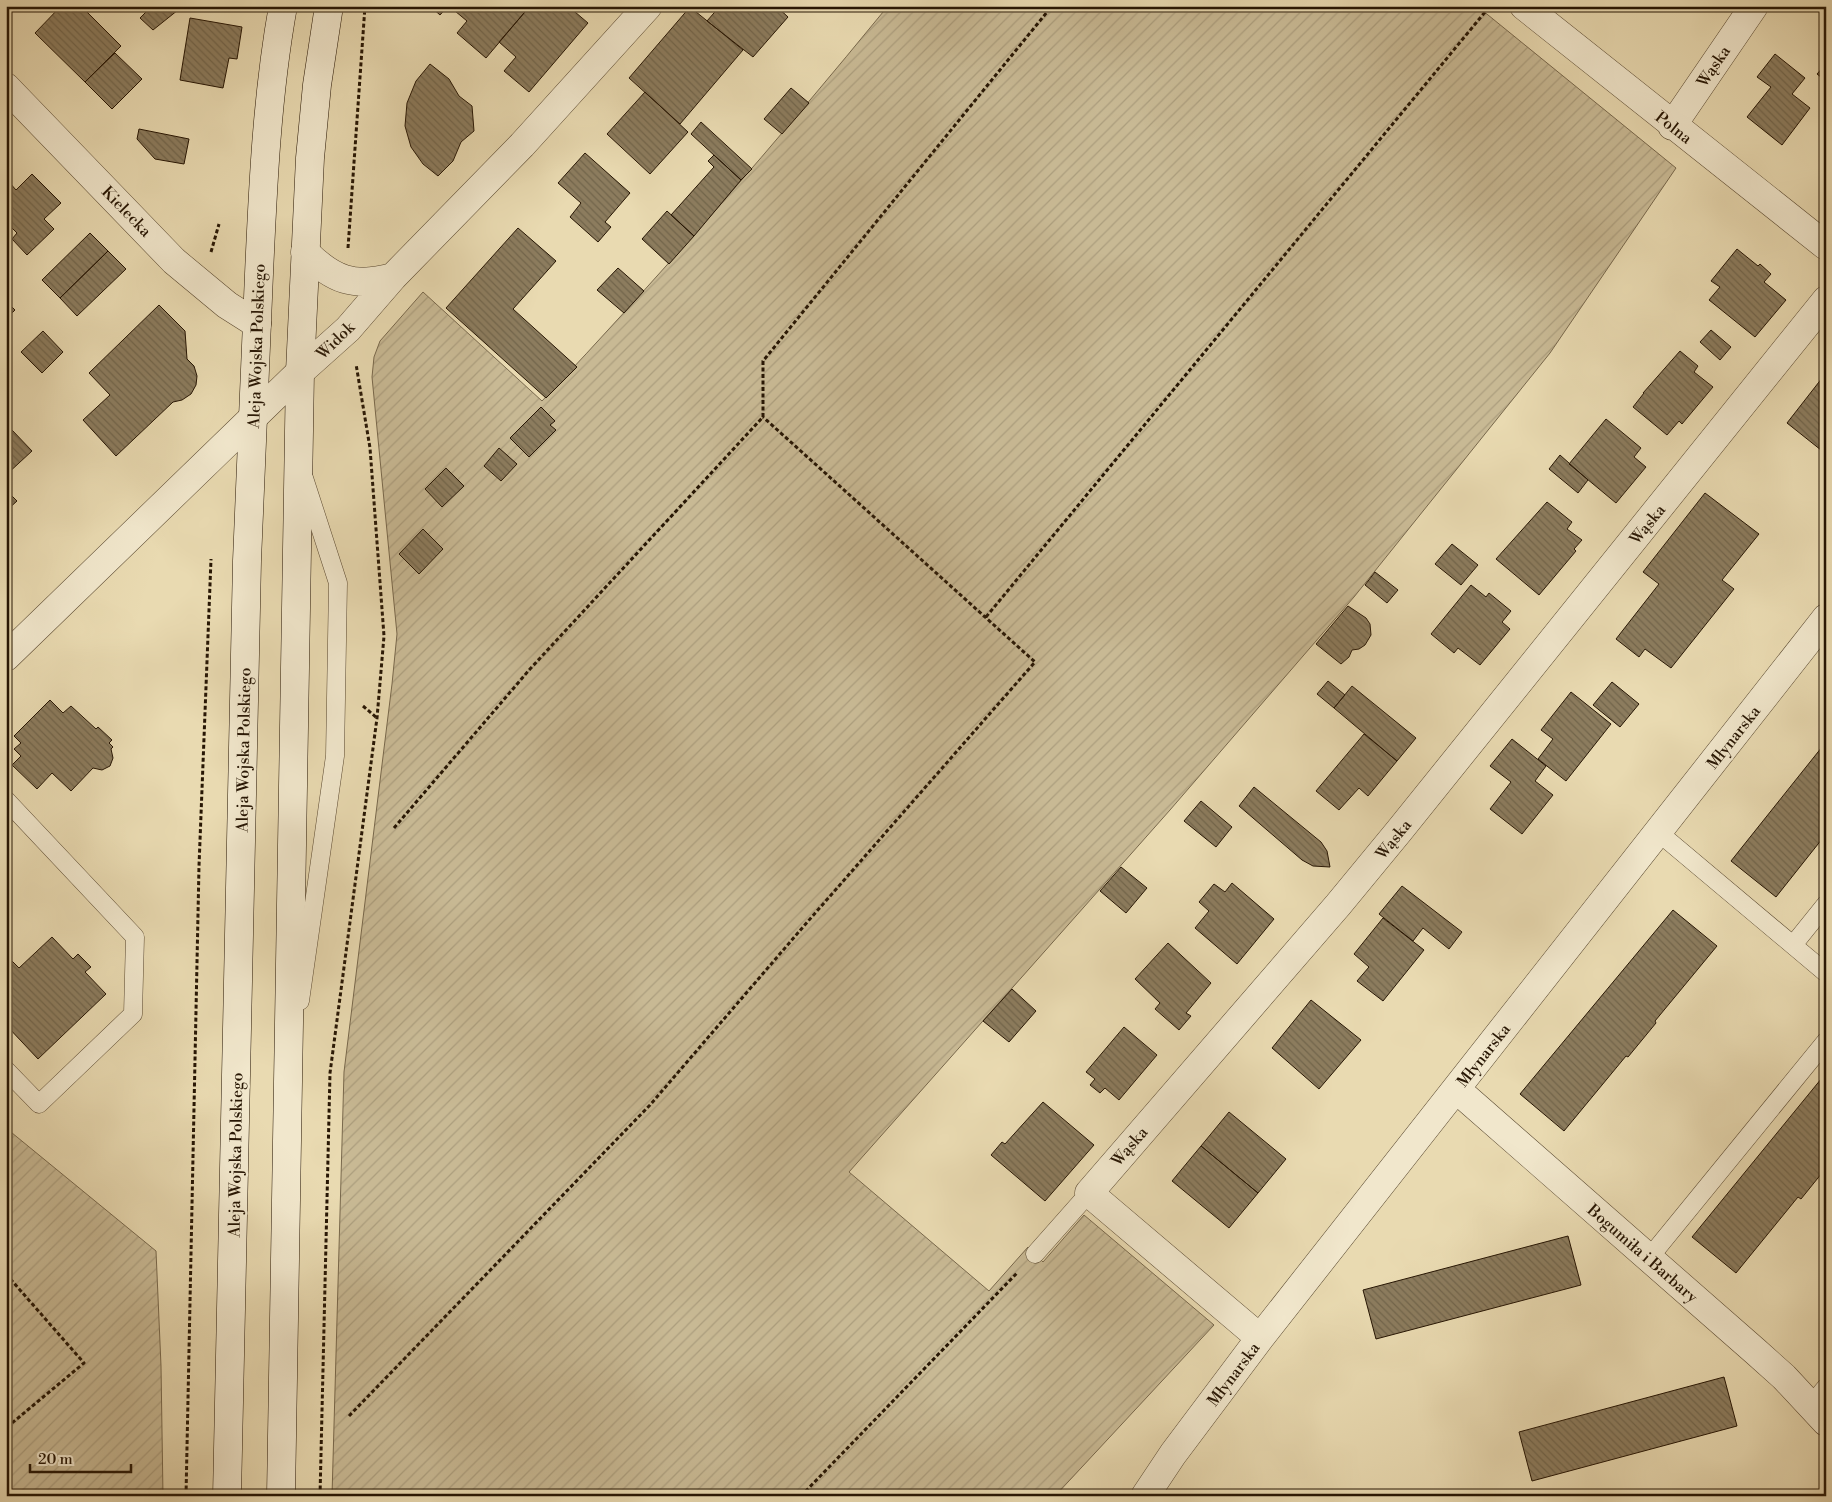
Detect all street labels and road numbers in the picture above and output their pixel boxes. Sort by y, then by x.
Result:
street label: Wąska [1692,41,1735,92]
street label: Polna [1651,107,1696,149]
street label: Kielecka [97,182,156,242]
street label: Aleja Wojska Polskiego [244,263,270,430]
street label: Widok [312,317,360,364]
street label: Wąska [1625,500,1670,549]
street label: Aleja Wojska Polskiego [233,667,255,834]
street label: Młynarska [1703,701,1765,773]
street label: Wąska [1371,815,1416,864]
street label: Młynarska [1453,1019,1515,1091]
street label: Aleja Wojska Polskiego [225,1072,247,1239]
street label: Wąska [1107,1122,1153,1171]
street label: Bogumiła i Barbary [1582,1200,1702,1307]
street label: Młynarska [1203,1338,1265,1411]

